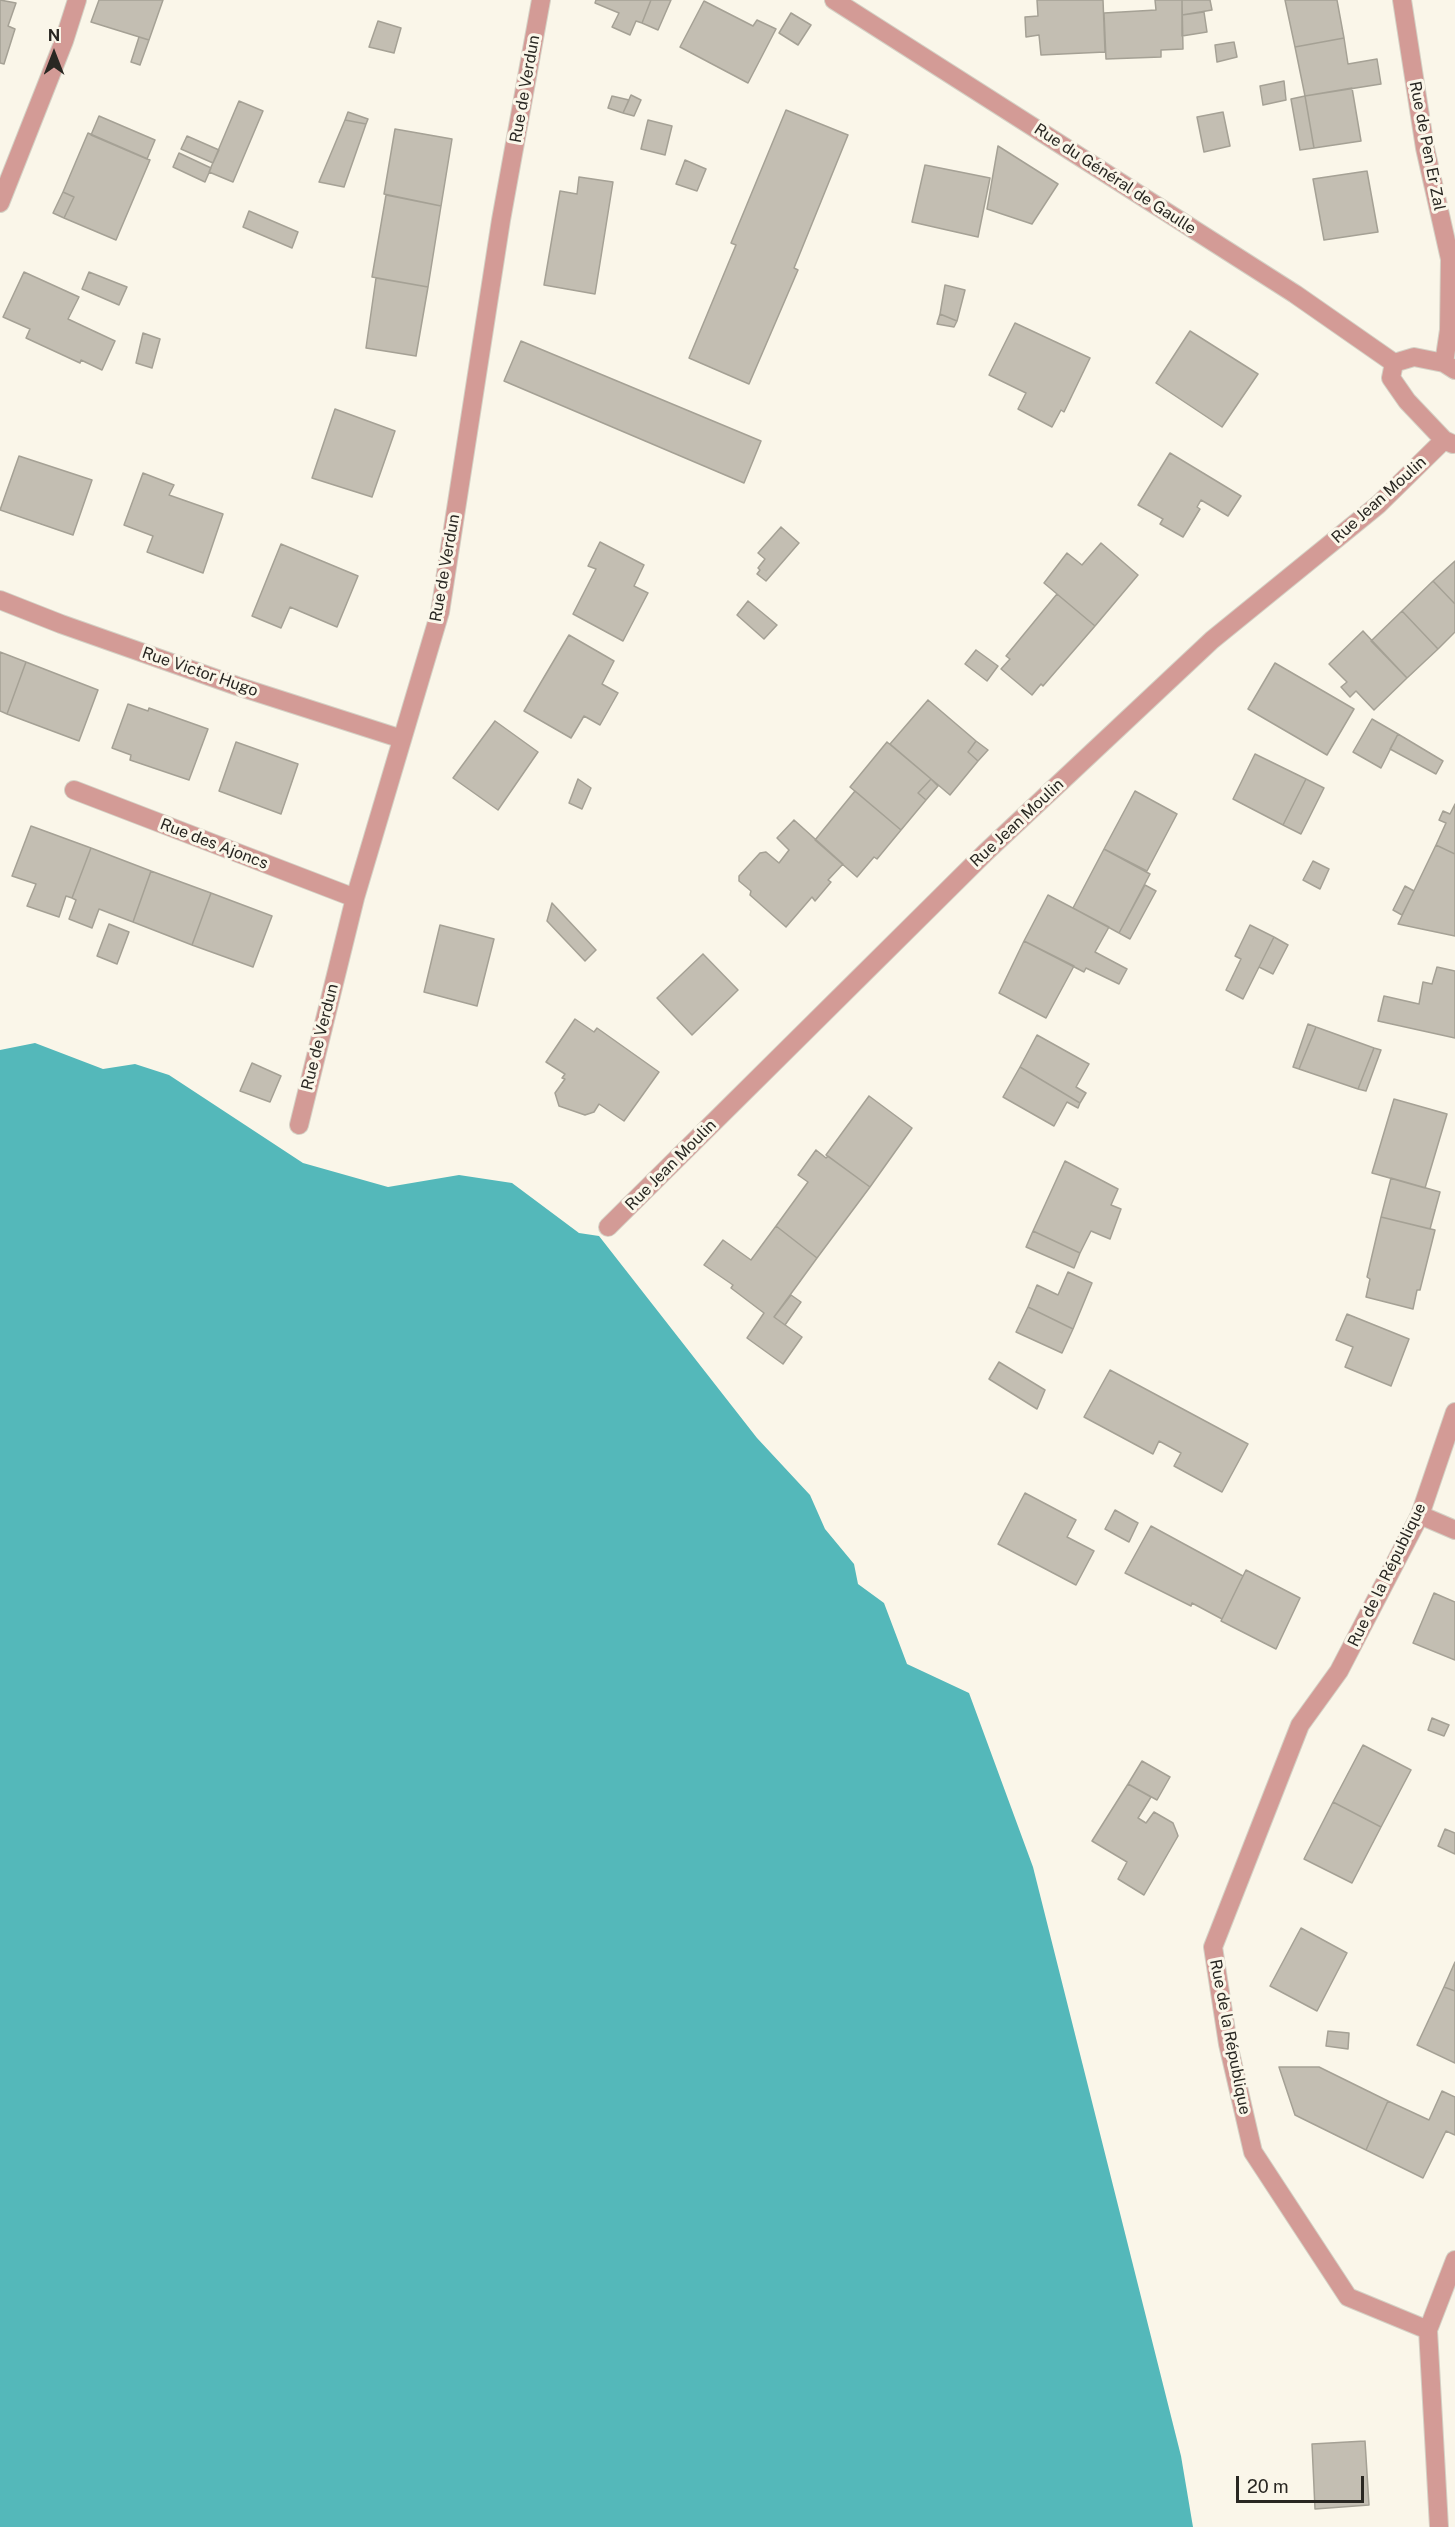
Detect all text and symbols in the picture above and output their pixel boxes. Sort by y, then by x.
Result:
north arrow [24,24,84,84]
text: N [48,26,60,45]
street label: Rue de Verdun [506,34,544,144]
street label: Rue de Pen Er Zal [1405,80,1449,212]
street label: Rue du Général de Gaulle [1031,120,1199,238]
street label: Rue Jean Moulin [1328,453,1430,547]
street label: Rue de Verdun [426,513,464,623]
street label: Rue Victor Hugo [139,643,261,701]
street label: Rue Jean Moulin [966,775,1068,871]
street label: Rue des Ajoncs [157,815,271,873]
street label: Rue de Verdun [298,982,342,1092]
street label: Rue Jean Moulin [622,1116,720,1214]
street label: Rue de la République [1344,1500,1430,1650]
street label: Rue de la République [1206,1958,1254,2116]
scale bar [1239,2464,1366,2502]
text: 20 m [1247,2476,1289,2497]

